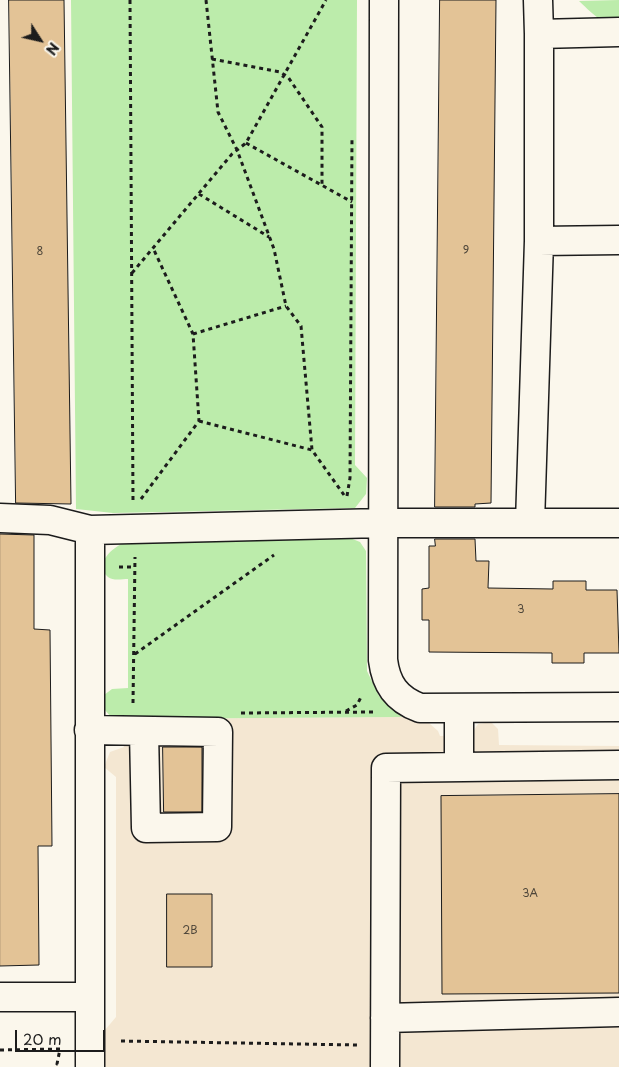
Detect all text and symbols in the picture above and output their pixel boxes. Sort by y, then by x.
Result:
north arrow [15,15,65,65]
text: N [41,38,64,59]
house number: 9 [463,244,469,258]
house number: 8 [37,245,43,259]
house number: 3 [517,603,525,617]
house number: 3А [522,887,538,901]
house number: 2В [182,924,198,938]
scale bar [18,1020,108,1052]
text: 20 m [23,1027,62,1050]

